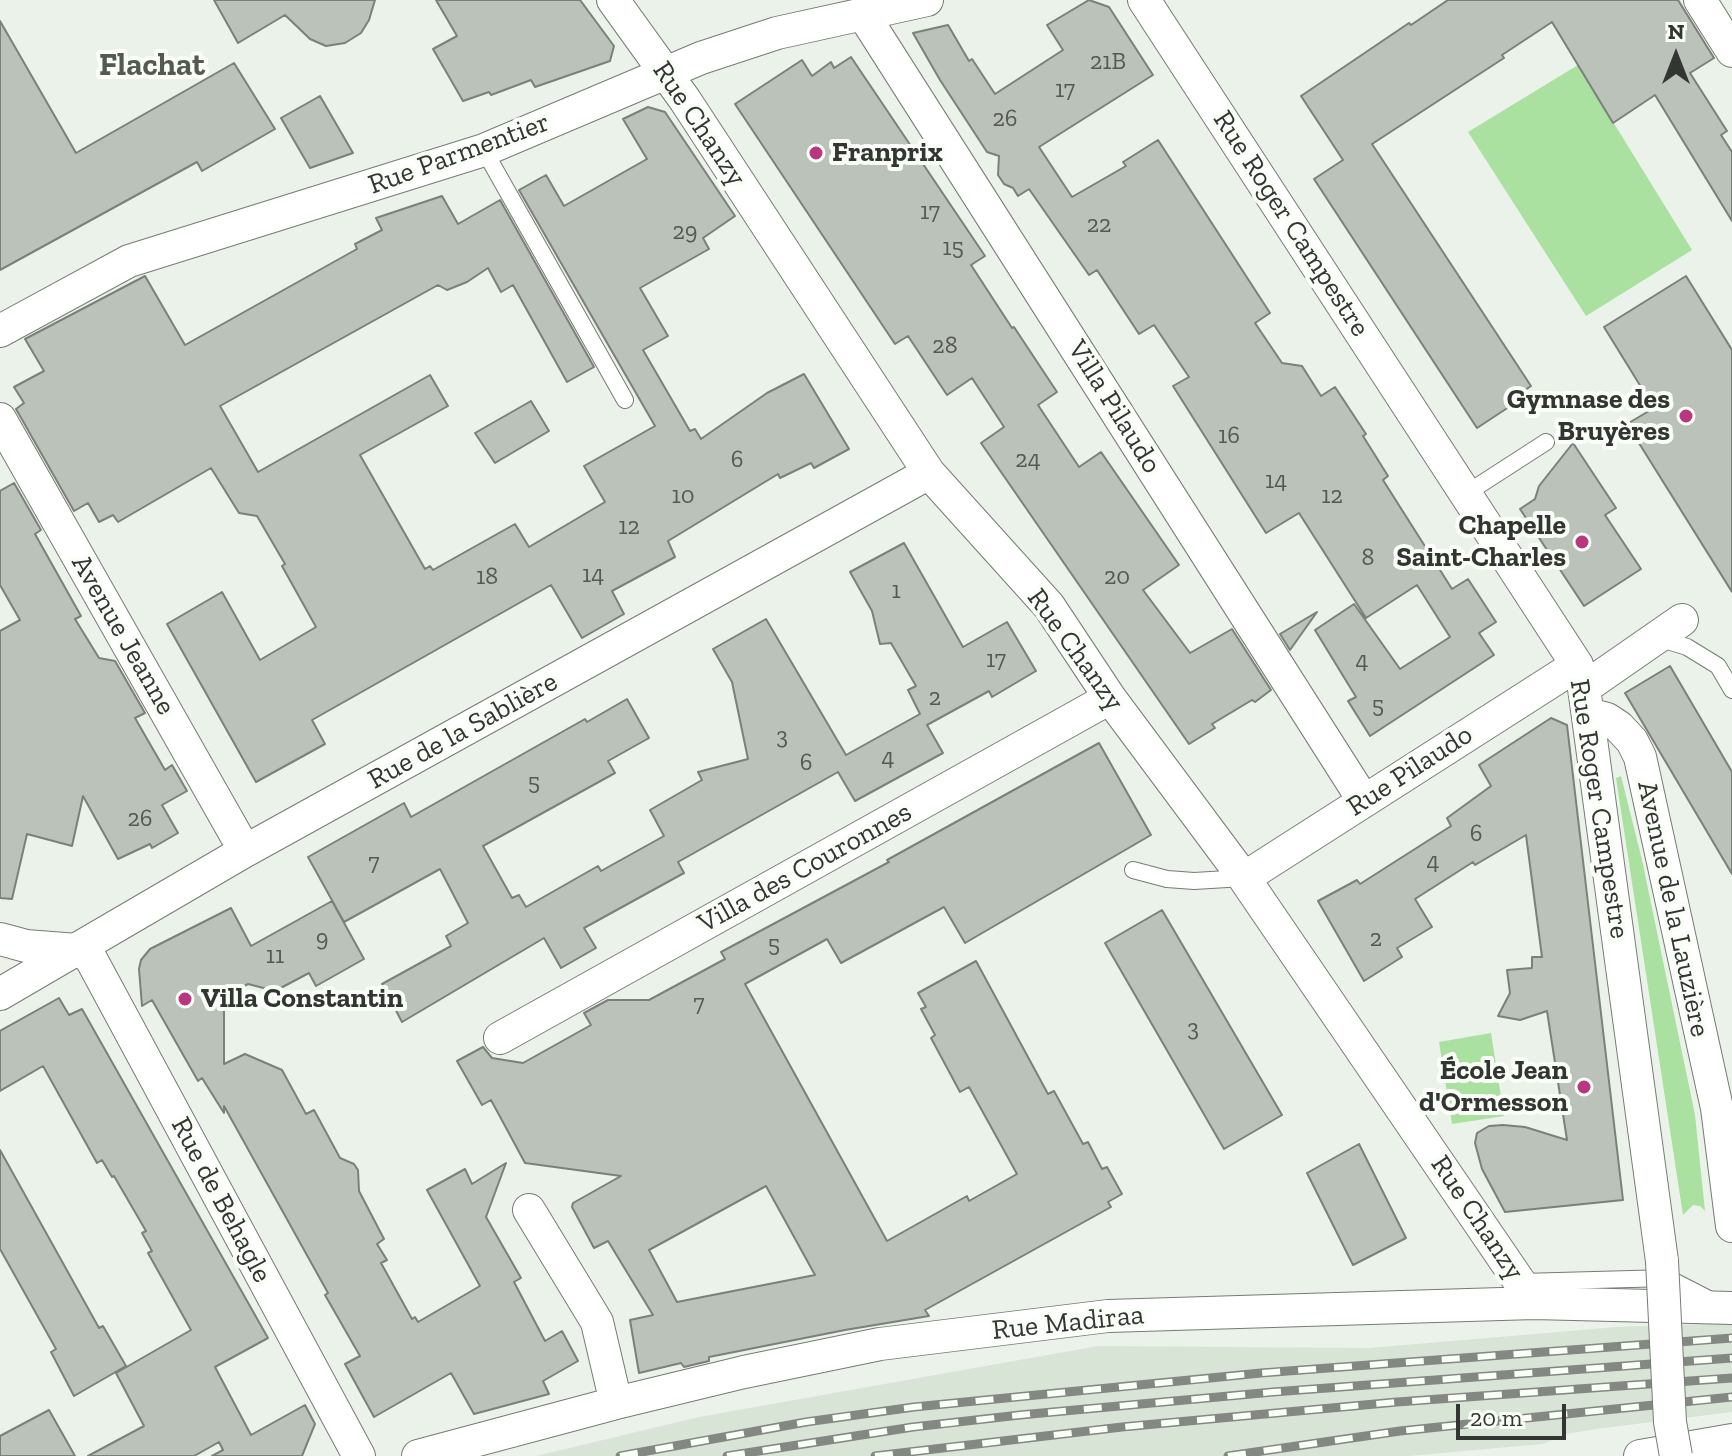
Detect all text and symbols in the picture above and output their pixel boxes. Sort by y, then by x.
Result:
north arrow [1636,16,1716,96]
text: N [1668,18,1684,45]
district label: Flachat [99,47,205,85]
house number: 21B [1090,48,1126,76]
street label: Rue Chanzy [645,55,753,193]
house number: 17 [1055,76,1075,104]
house number: 26 [992,105,1018,133]
street label: Rue Roger Campestre [1205,105,1377,343]
street label: Rue Parmentier [364,106,554,202]
place label: Franprix [832,136,943,170]
marker: Franprix [807,144,825,162]
house number: 17 [920,198,940,226]
house number: 22 [1087,211,1111,239]
house number: 29 [672,218,698,246]
house number: 15 [942,234,964,262]
house number: 28 [932,332,958,360]
street label: Villa Pilaudo [1060,334,1168,480]
place label: Gymnase des Bruyères [1507,383,1670,449]
marker: Gymnase des Bruyères [1677,407,1695,425]
house number: 16 [1218,422,1240,450]
house number: 6 [731,446,743,474]
house number: 24 [1015,446,1041,474]
house number: 14 [1265,467,1287,495]
house number: 10 [671,482,695,510]
house number: 12 [1321,482,1343,510]
place label: Chapelle Saint-Charles [1396,509,1566,575]
house number: 12 [618,513,640,541]
marker: Chapelle Saint-Charles [1573,533,1591,551]
house number: 8 [1362,544,1374,572]
street label: Avenue Jeanne [64,549,182,721]
house number: 14 [582,561,604,589]
house number: 18 [476,563,498,591]
house number: 20 [1104,563,1130,591]
house number: 1 [891,577,901,605]
street label: Rue Chanzy [1019,582,1131,718]
house number: 17 [986,646,1006,674]
house number: 4 [1356,647,1368,675]
street label: Rue de la Sablière [362,665,564,797]
street label: Rue Roger Campestre [1562,677,1636,941]
house number: 2 [929,684,941,712]
house number: 5 [1372,692,1384,720]
street label: Rue Pilaudo [1341,718,1479,824]
house number: 3 [776,723,788,751]
house number: 4 [882,744,894,772]
house number: 6 [800,749,812,777]
house number: 5 [528,769,540,797]
street label: Avenue de la Lauzière [1629,778,1717,1040]
street label: Villa des Couronnes [692,795,918,941]
house number: 26 [127,805,153,833]
house number: 6 [1470,820,1482,848]
house number: 4 [1427,848,1439,876]
house number: 7 [368,849,380,877]
house number: 9 [316,925,328,953]
house number: 2 [1370,925,1382,953]
house number: 5 [768,931,780,959]
house number: 11 [266,942,284,970]
place label: Villa Constantin [201,982,403,1016]
marker: Villa Constantin [176,990,194,1008]
house number: 7 [693,990,705,1018]
house number: 3 [1187,1015,1199,1043]
place label: École Jean d'Ormesson [1419,1054,1568,1120]
marker: École Jean d'Ormesson [1575,1078,1593,1096]
street label: Rue de Behagle [163,1111,279,1289]
street label: Rue Chanzy [1423,1149,1531,1287]
street label: Rue Madiraa [990,1298,1146,1348]
scale bar [1460,1388,1570,1438]
text: 20 m [1470,1403,1522,1432]

